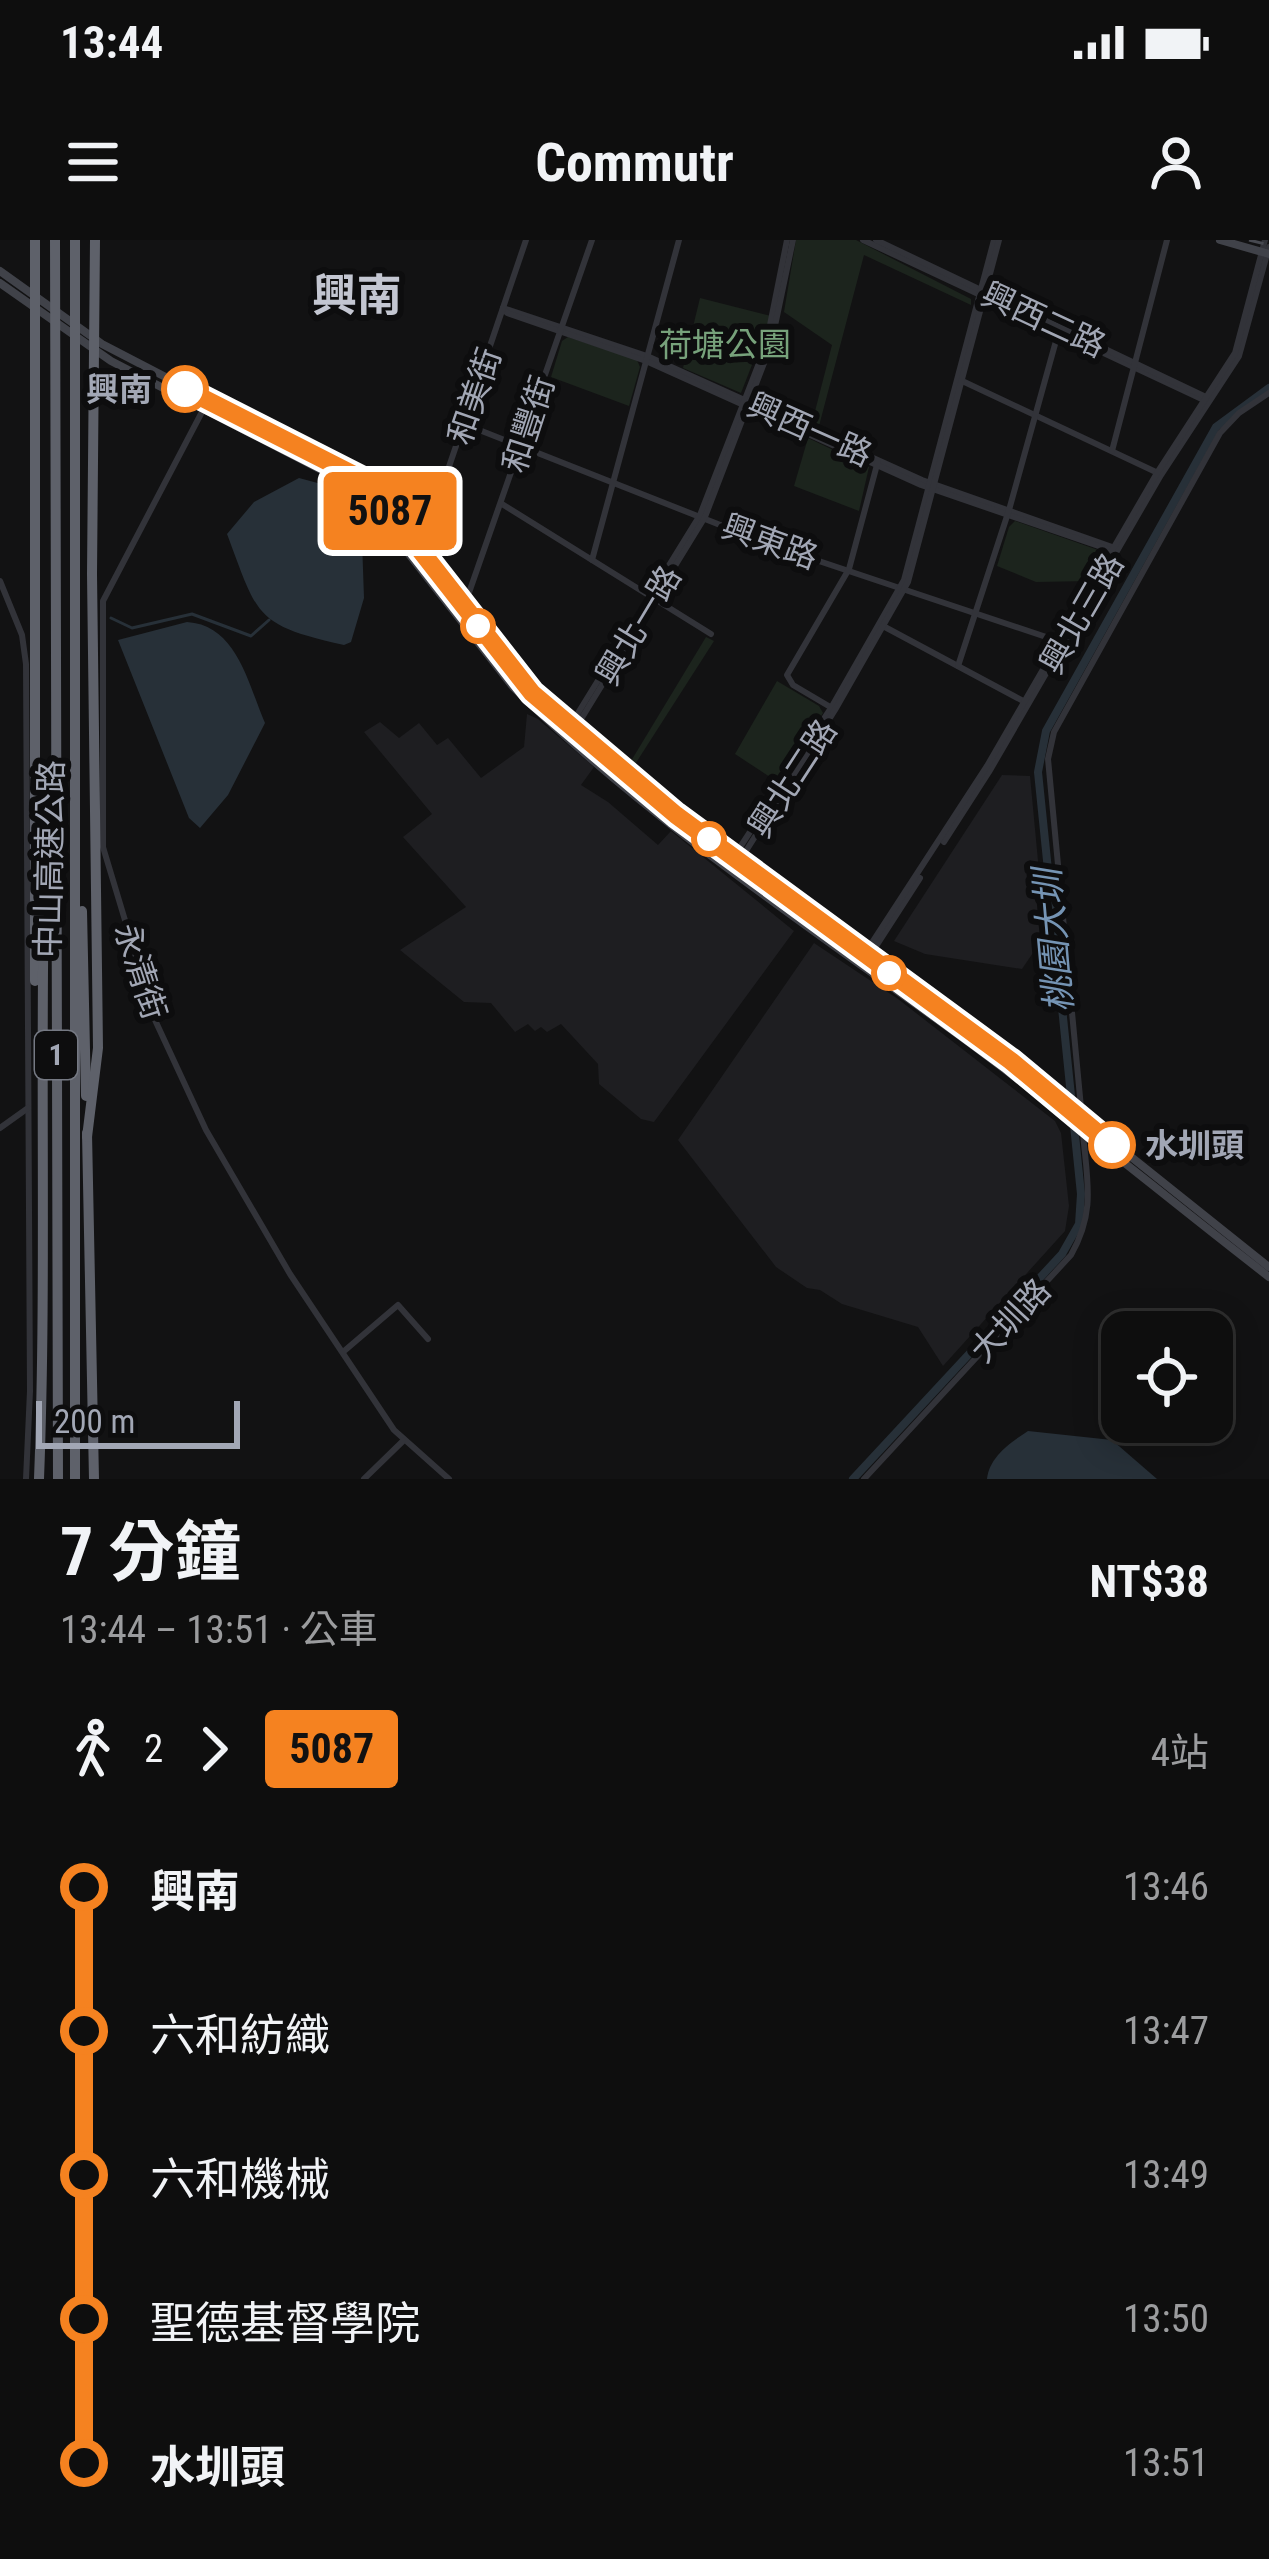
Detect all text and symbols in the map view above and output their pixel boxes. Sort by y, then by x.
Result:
text: 13:44 [60,16,163,69]
icon: menu [60,129,126,195]
icon: person [1143,129,1209,195]
text: Commutr [535,131,734,194]
district label: 興南 [312,269,402,322]
street label: 興西二路 [976,274,1112,365]
park label: 荷塘公園 [659,325,791,364]
street label: 和美街 [440,343,509,449]
marker: 興南 [163,367,207,411]
place label: 興南 [86,370,152,409]
street label: 和豐街 [495,371,562,477]
street label: 興西一路 [742,385,878,474]
line badge: 5087 [306,472,474,550]
text: 5087 [348,486,432,535]
street label: 興東路 [717,506,823,577]
street label: 興北三路 [1032,546,1131,680]
street label: 興北一路 [588,559,689,692]
unlabelled marker [462,610,494,642]
street label: 興北二路 [740,712,845,844]
street label: 中山高速公路 [28,760,71,958]
unlabelled marker [693,823,725,855]
water label: 桃園大圳 [1026,862,1081,1014]
street label: 永清街 [107,918,174,1024]
unlabelled marker [873,957,905,989]
road number: 1 [35,1031,77,1079]
marker: 水圳頭 [1090,1123,1134,1167]
place label: 水圳頭 [1145,1126,1244,1165]
street label: 大圳路 [962,1271,1058,1370]
map controls [1101,1311,1233,1443]
button: locate [1101,1311,1233,1443]
scale bar [36,1395,240,1448]
text: 200 m [54,1402,135,1441]
text: 7 分鐘 [60,1514,241,1591]
text: NT$38 [1089,1555,1209,1608]
text: 13:44 – 13:51 · 公車 [60,1607,378,1653]
icon: walk [60,1716,126,1782]
icon: forward [181,1716,247,1782]
text: 5087 [289,1724,374,1773]
text: 2 [144,1726,163,1772]
text: 4站 [1151,1730,1209,1776]
text: 13:46 [1123,1864,1209,1910]
text: 興南 [150,1865,240,1918]
text: 13:47 [1123,2008,1209,2054]
text: 六和紡織 [150,2009,330,2062]
text: 13:49 [1123,2152,1209,2198]
text: 六和機械 [150,2153,330,2206]
text: 13:50 [1123,2296,1209,2342]
text: 聖德基督學院 [150,2297,420,2350]
text: 13:51 [1123,2440,1209,2486]
text: 水圳頭 [150,2441,285,2494]

